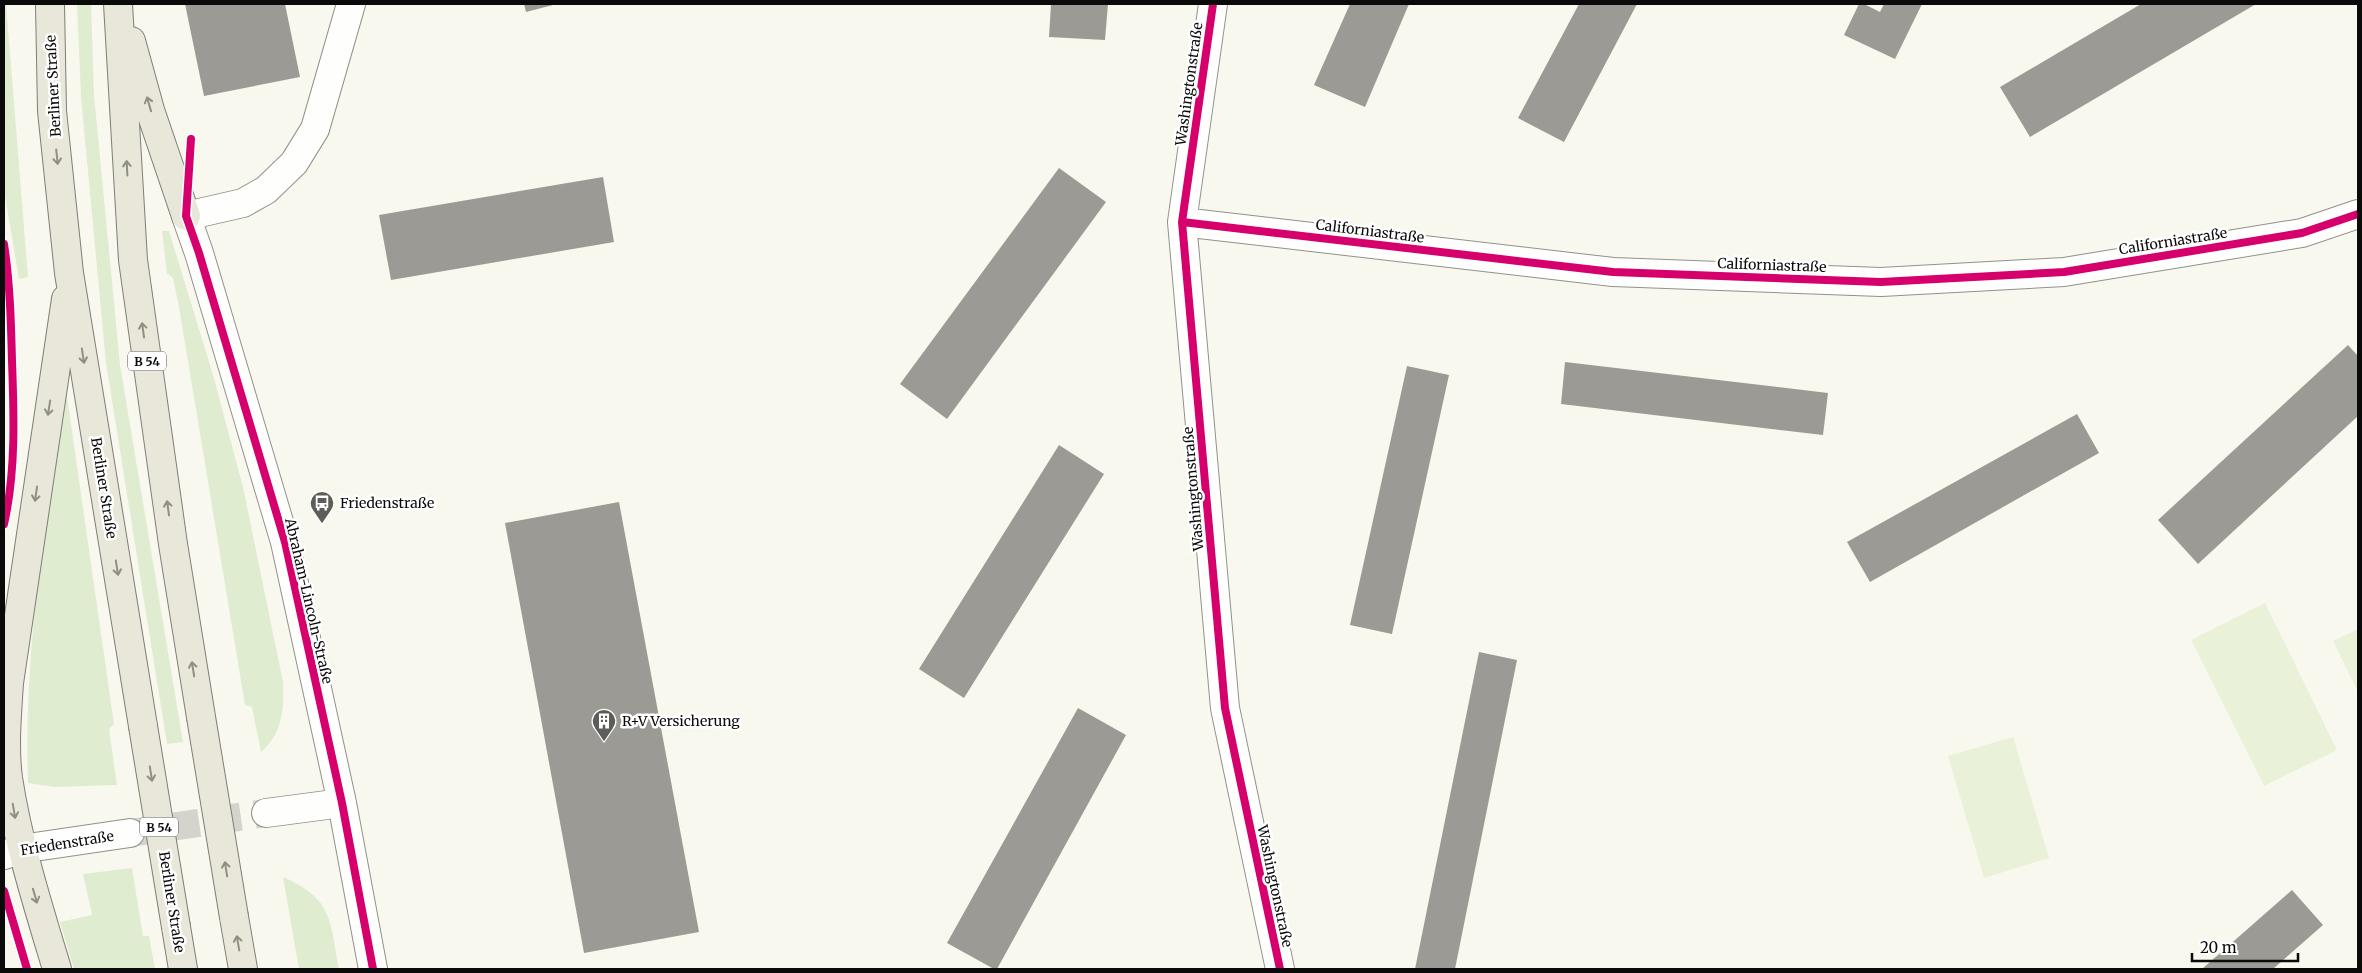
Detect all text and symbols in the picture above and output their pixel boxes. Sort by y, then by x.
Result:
street label: Washingtonstraße [1171,21,1207,148]
street label: Berliner Straße [41,35,65,137]
one-way arrow [143,96,153,112]
one-way arrow [52,149,62,165]
one-way arrow [123,160,132,176]
street label: Californiastraße [1315,215,1425,247]
street label: Californiastraße [2118,224,2228,258]
street label: Californiastraße [1717,254,1827,276]
one-way arrow [137,322,147,338]
one-way arrow [78,347,88,363]
road number: B 54 [128,352,166,371]
one-way arrow [43,399,53,415]
street label: Washingtonstraße [1179,426,1207,553]
street label: Berliner Straße [87,436,121,540]
one-way arrow [31,485,41,501]
bus stop icon: Friedenstraße [309,490,335,524]
place label: Friedenstraße [340,494,434,512]
one-way arrow [163,500,173,516]
street label: Abraham-Lincoln-Straße [281,515,337,686]
one-way arrow [113,559,123,575]
one-way arrow [188,661,198,677]
building icon: R+V Versicherung [591,708,617,742]
place label: R+V Versicherung [622,712,740,730]
one-way arrow [146,766,156,782]
one-way arrow [10,803,20,819]
road number: B 54 [140,818,178,836]
street label: Washingtonstraße [1253,822,1297,949]
street label: Friedenstraße [19,827,115,859]
street label: Berliner Straße [155,850,189,954]
one-way arrow [220,861,230,877]
one-way arrow [31,888,41,904]
scale bar [2192,930,2298,962]
one-way arrow [233,936,243,952]
text: 20 m [2200,938,2237,957]

